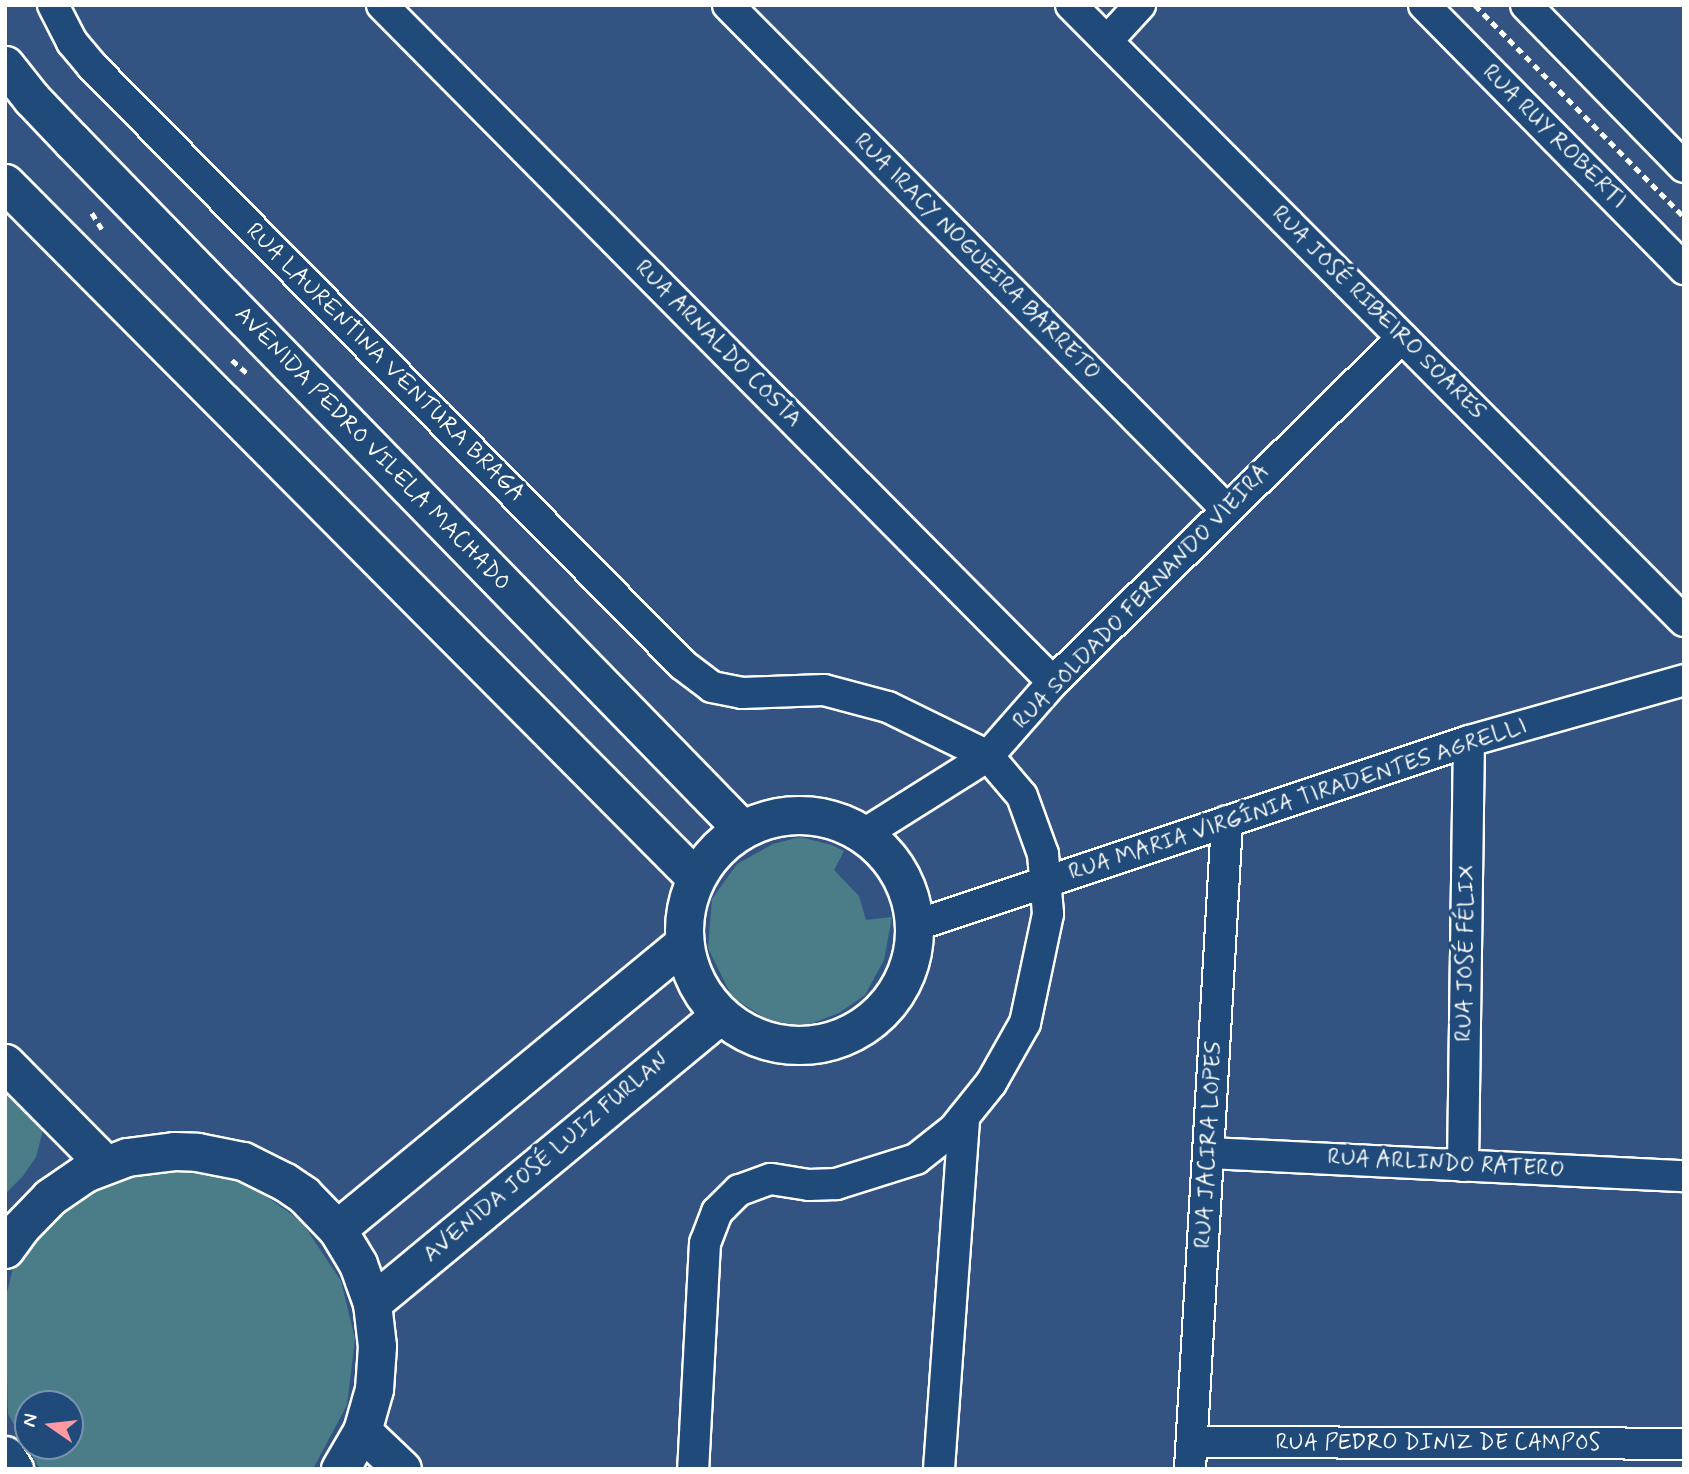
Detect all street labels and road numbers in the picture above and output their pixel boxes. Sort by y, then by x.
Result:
street label: RUA RUY ROBERTI [1477,60,1631,214]
street label: RUA IRACY NOGUEIRA BARRETO [846,126,1108,388]
street label: RUA JOSÉ RIBEIRO SOARES [1265,200,1491,426]
street label: RUA LAURENTINA VENTURA BRAGA [242,220,528,506]
street label: RUA ARNALDO COSTA [628,254,808,434]
street label: AVENIDA PEDRO VILELA MACHADO [229,302,515,596]
street label: RUA SOLDADO FERNANDO VIEIRA [1010,461,1274,733]
street label: RUA MARIA VIRGÍNIA TIRADENTES AGRELLI [1062,711,1534,889]
street label: RUA JOSÉ FÉLIX [1451,863,1481,1043]
street label: RUA JACIRA LOPES [1190,1038,1228,1252]
street label: AVENIDA JOSÉ LUIZ FURLAN [417,1047,675,1269]
street label: RUA ARLINDO RATERO [1324,1144,1568,1184]
street label: RUA PEDRO DINIZ DE CAMPOS [1268,1429,1608,1457]

